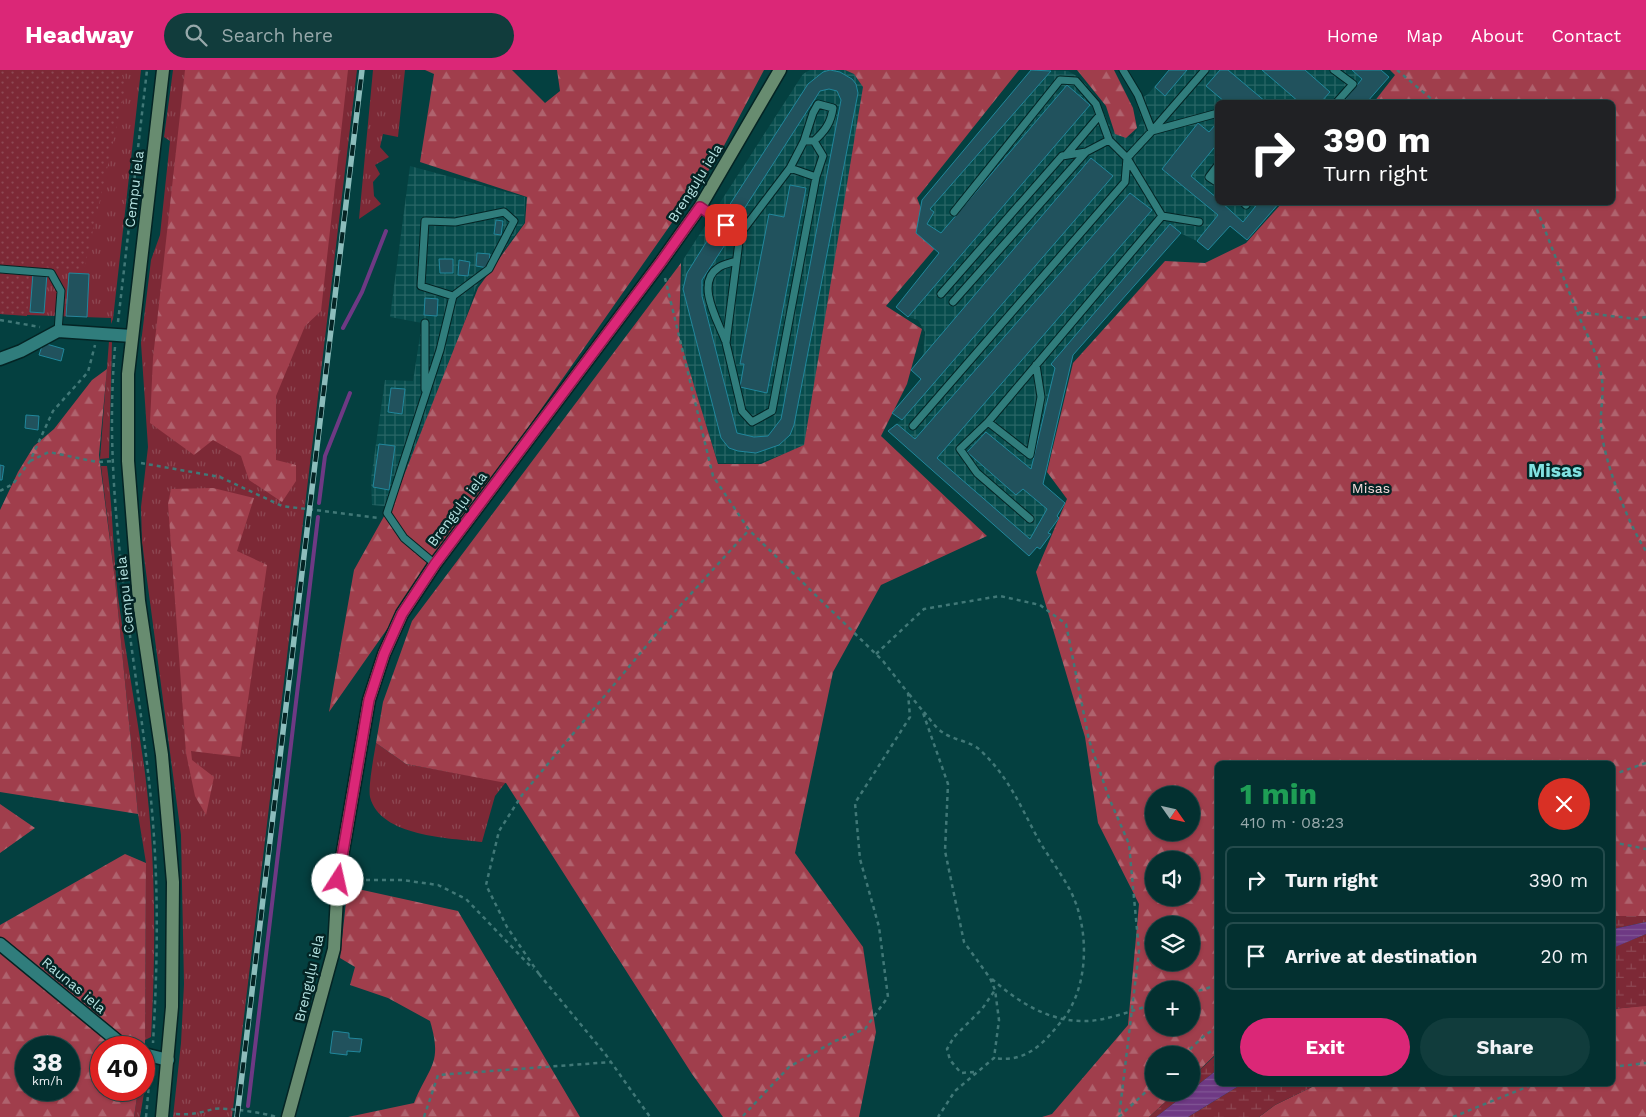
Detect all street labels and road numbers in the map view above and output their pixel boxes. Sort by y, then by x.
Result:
street label: Brenguļu iela [665,141,726,226]
street label: Cempu iela [121,150,147,228]
street label: Brenguļu iela [424,469,491,550]
street label: Cempu iela [113,556,137,634]
street label: Brenguļu iela [291,933,328,1023]
street label: Raunas iela [39,954,109,1016]

